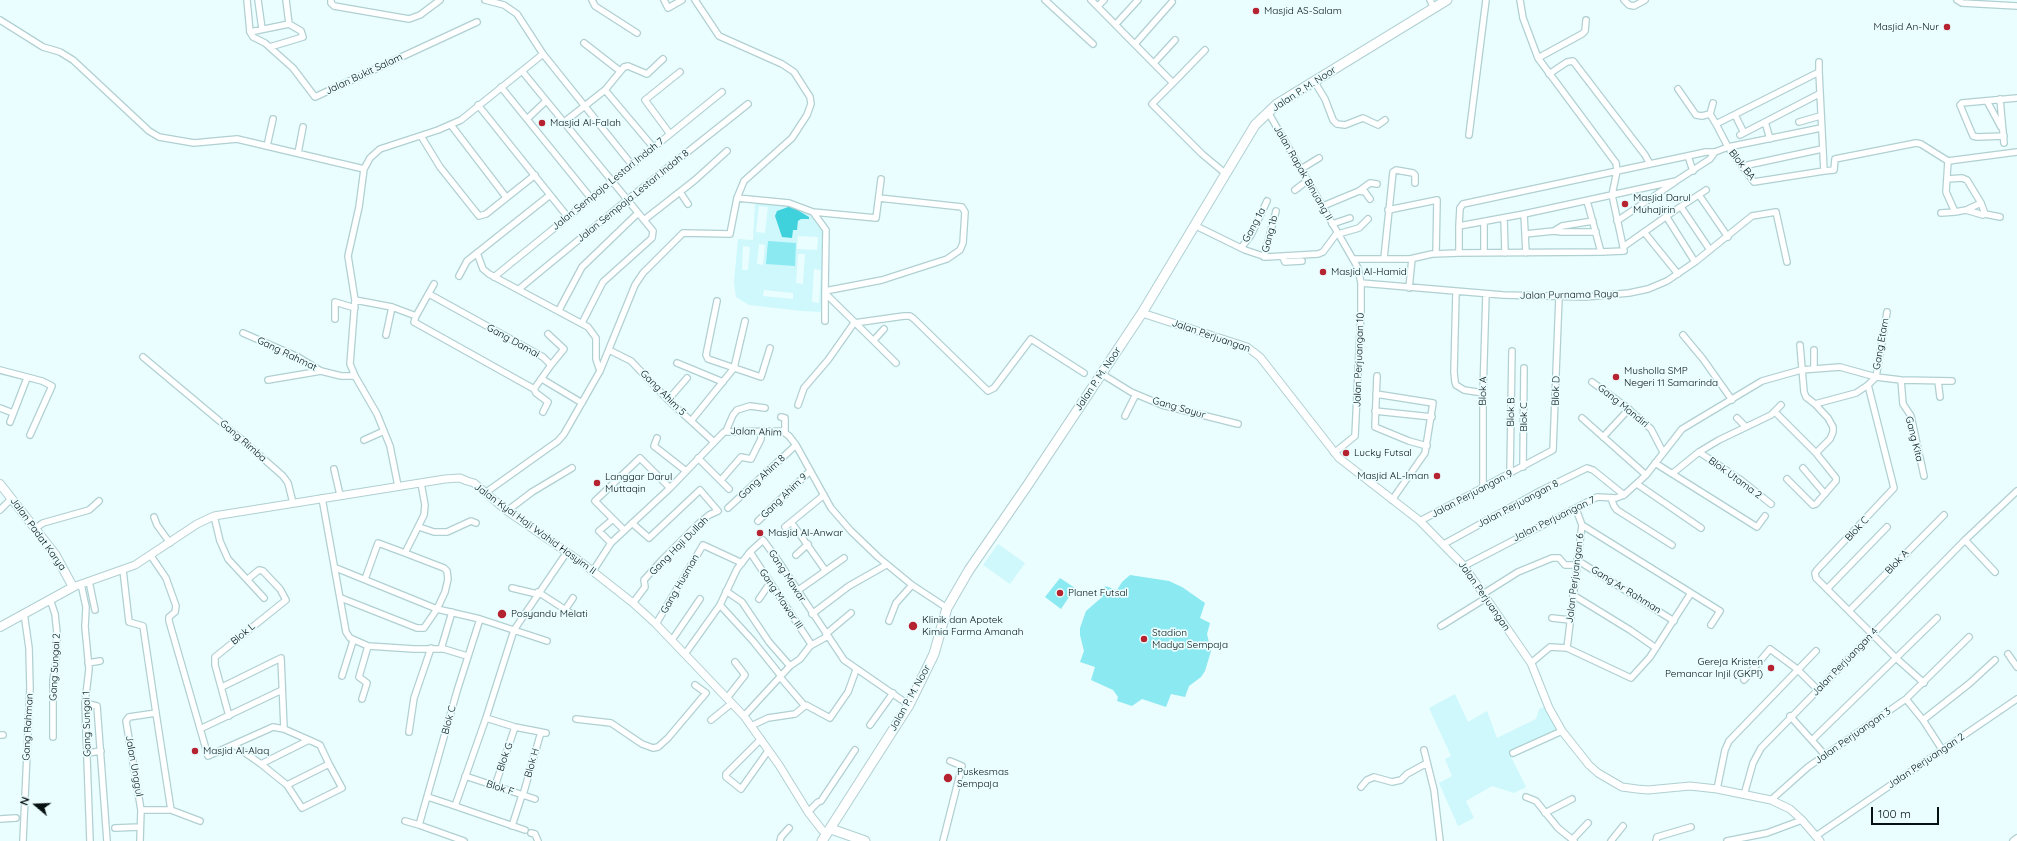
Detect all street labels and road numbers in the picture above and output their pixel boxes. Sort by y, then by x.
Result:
street label: Jalan Bukit Salam [324,51,404,97]
street label: Jalan P. M. Noor [1270,64,1338,114]
street label: Jalan Rapak Binuang II [1271,123,1335,223]
street label: Jalan Sempaja Lestari Indah 7 [550,135,666,233]
street label: Jalan Sempaja Lestari Indah 8 [575,147,691,245]
street label: Blok BA [1726,147,1758,183]
street label: Gang 1a [1240,206,1268,244]
street label: Gang 1b [1260,214,1280,254]
street label: Jalan Purnama Raya [1520,288,1618,302]
street label: Jalan Perjuangan 10 [1351,313,1367,407]
street label: Jalan Perjuangan [1170,317,1252,355]
street label: Gang Etam [1871,317,1891,371]
street label: Gang Damai [485,322,541,360]
street label: Gang Rahmat [255,334,319,374]
street label: Jalan P. M. Noor [1072,345,1124,413]
street label: Gang Ahim 5 [638,368,688,418]
street label: Blok A [1477,376,1489,406]
street label: Blok D [1549,376,1563,406]
street label: Gang Mandiri [1595,382,1651,430]
street label: Gang Sayur [1151,395,1207,421]
street label: Blok B [1505,397,1517,427]
street label: Blok C [1518,402,1530,432]
street label: Gang Kita [1903,415,1925,463]
street label: Gang Rimba [217,417,269,465]
street label: Jalan Ahim [730,425,782,439]
street label: Gang Ahim 8 [736,452,788,502]
street label: Blok Utama 2 [1706,455,1764,501]
street label: Jalan Perjuangan 9 [1429,467,1515,521]
street label: Gang Ahim 9 [758,471,810,521]
street label: Jalan Perjuangan 8 [1475,478,1561,530]
street label: Jalan Kyai Haji Wahid Hasyim II [472,481,598,577]
street label: Jalan Perjuangan 7 [1511,494,1597,544]
street label: Jalan Padat Karya [8,495,68,573]
street label: Gang Haji Dullah [647,514,711,578]
street label: Blok C [1843,514,1871,544]
street label: Jalan Perjuangan 6 [1564,532,1586,624]
street label: Blok A [1883,547,1911,577]
street label: Gang Mawar [766,548,808,604]
street label: Gang Husman [658,552,702,616]
street label: Jalan Perjuangan [1456,559,1512,633]
street label: Gang Ar Rahman [1589,564,1663,616]
street label: Gang Mawar III [756,567,806,631]
street label: Blok L [228,620,258,648]
street label: Jalan Perjuangan 4 [1809,625,1881,699]
street label: Gang Sungai 2 [47,633,63,701]
street label: Jalan P. M. Noor [887,663,933,733]
street label: Gang Sungai 1 [80,691,94,757]
street label: Gang Rahman [20,693,36,761]
street label: Blok C [439,704,459,736]
street label: Jalan Perjuangan 3 [1813,705,1893,767]
street label: Jalan Perjuangan 2 [1885,731,1967,791]
street label: Jalan Unggul [123,734,145,798]
street label: Blok G [494,741,516,773]
street label: Blok H [522,747,542,779]
street label: Blok F [485,778,515,798]

